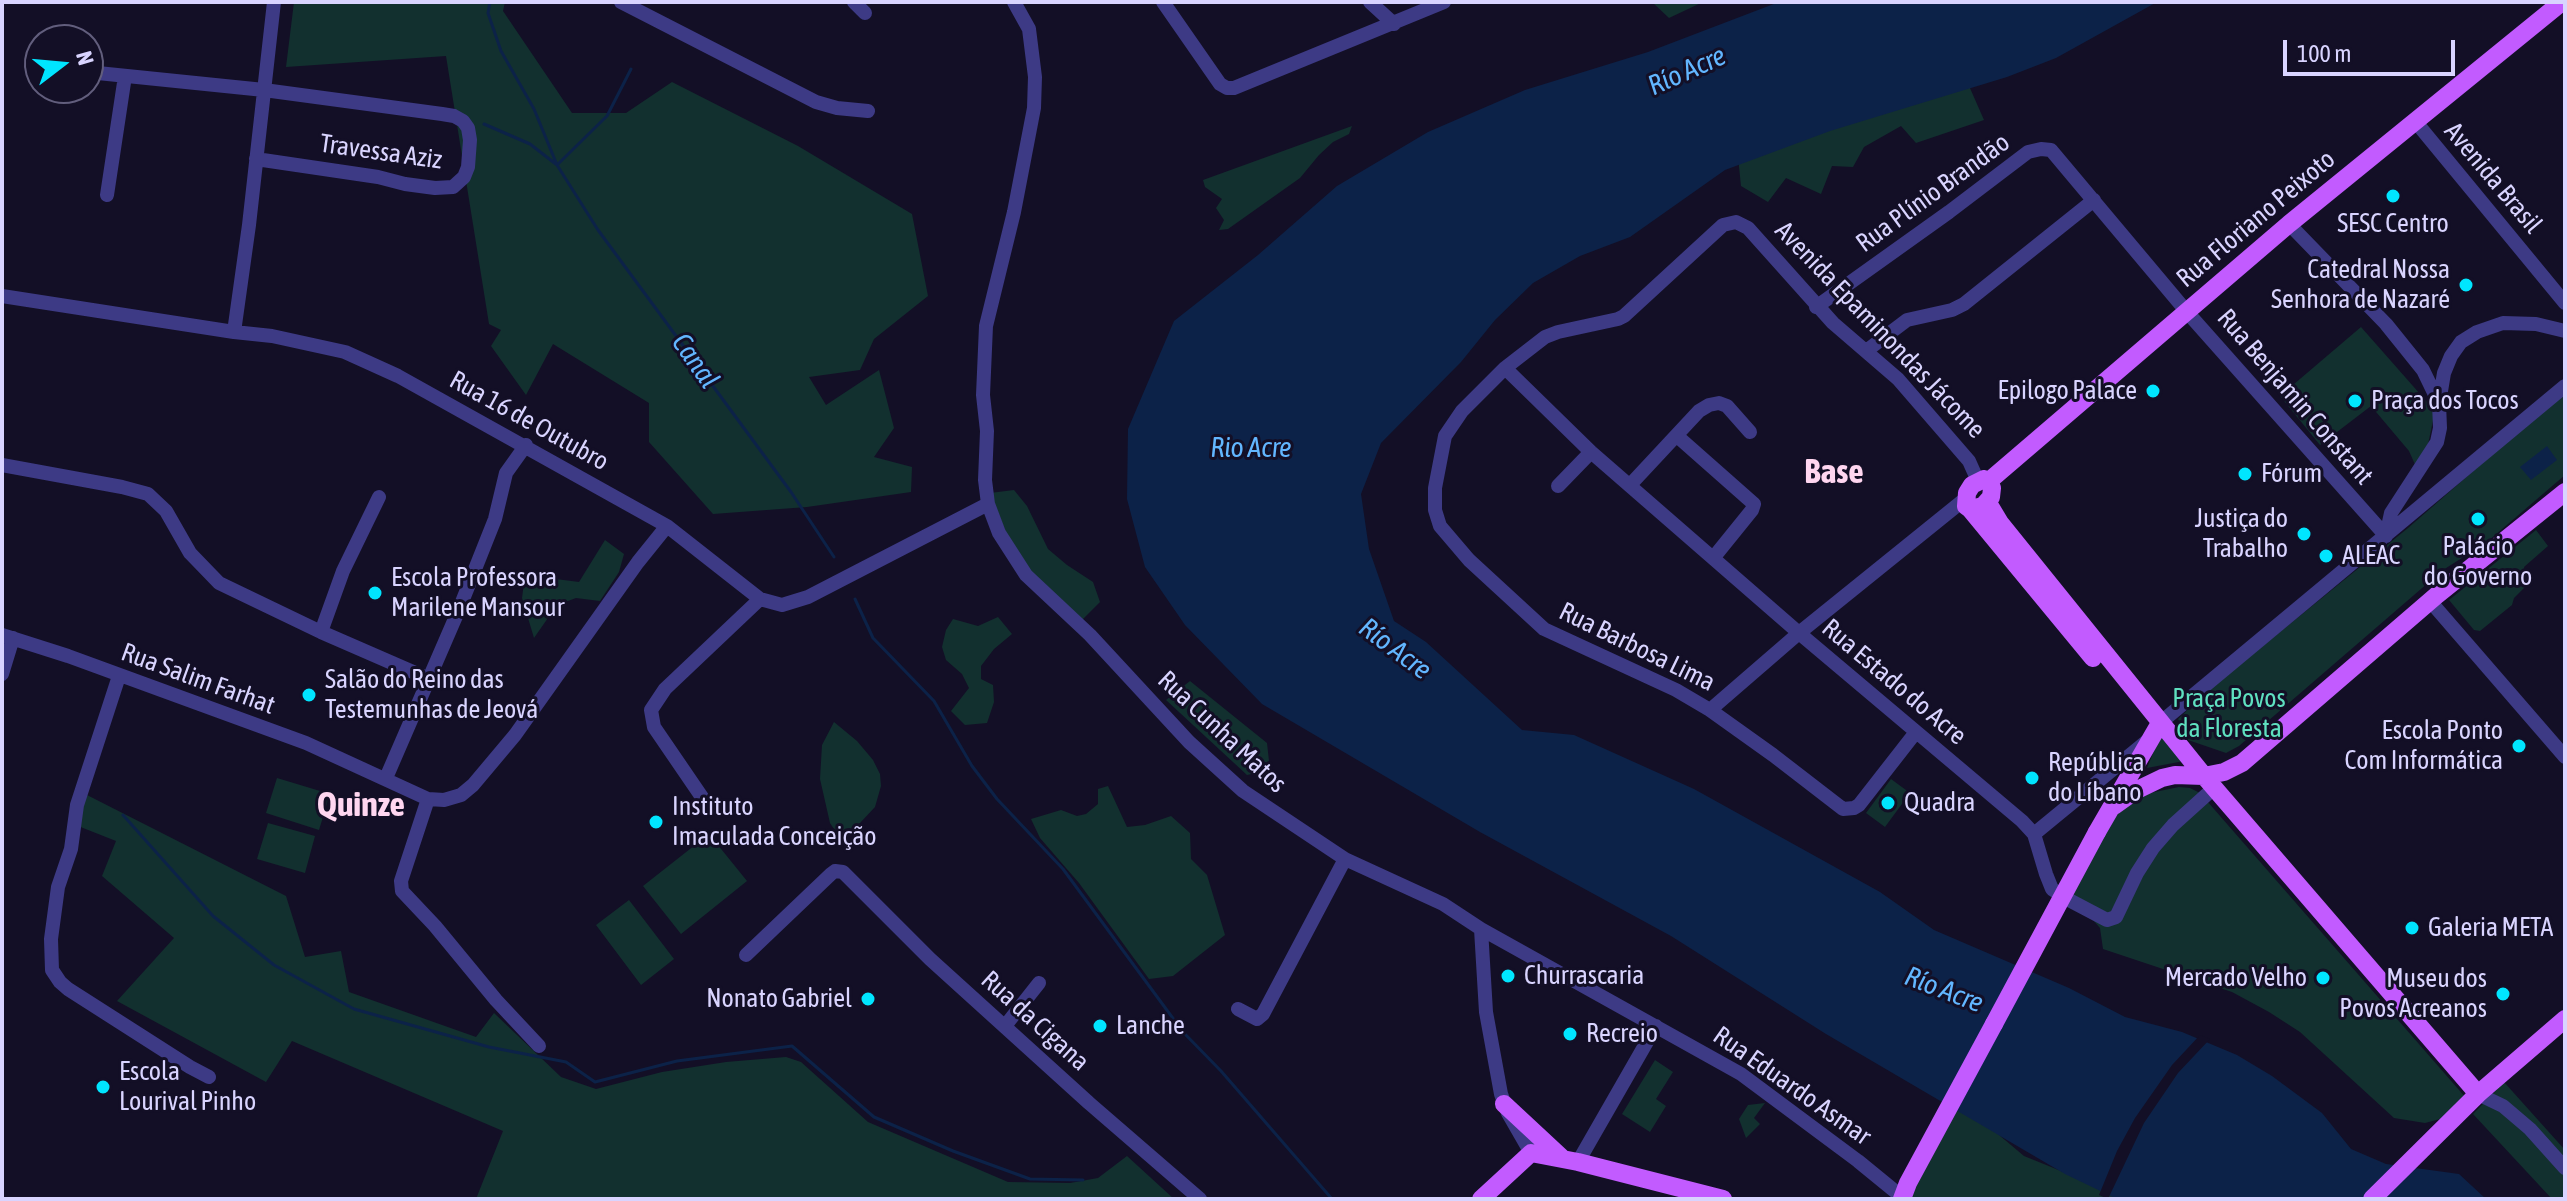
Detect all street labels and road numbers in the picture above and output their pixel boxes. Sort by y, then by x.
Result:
street label: Avenida Brasil [2438,116,2548,240]
street label: Rua Plínio Brandão [1850,127,2016,259]
street label: Travessa Aziz [318,128,444,176]
street label: Rua Floriano Peixoto [2171,144,2341,294]
street label: Avenida Epaminondas Jácome [1768,215,1992,445]
street label: Rua Benjamin Constant [2210,303,2380,491]
street label: Rua 16 de Outubro [444,364,614,478]
street label: Rua Barbosa Lima [1554,596,1720,698]
street label: Rua Estado do Acre [1815,612,1973,752]
street label: Rua Salim Farhat [117,637,279,721]
street label: Rua Cunha Matos [1151,665,1293,799]
street label: Rua da Cigana [975,964,1095,1078]
street label: Rua Eduardo Asmar [1707,1020,1877,1152]

